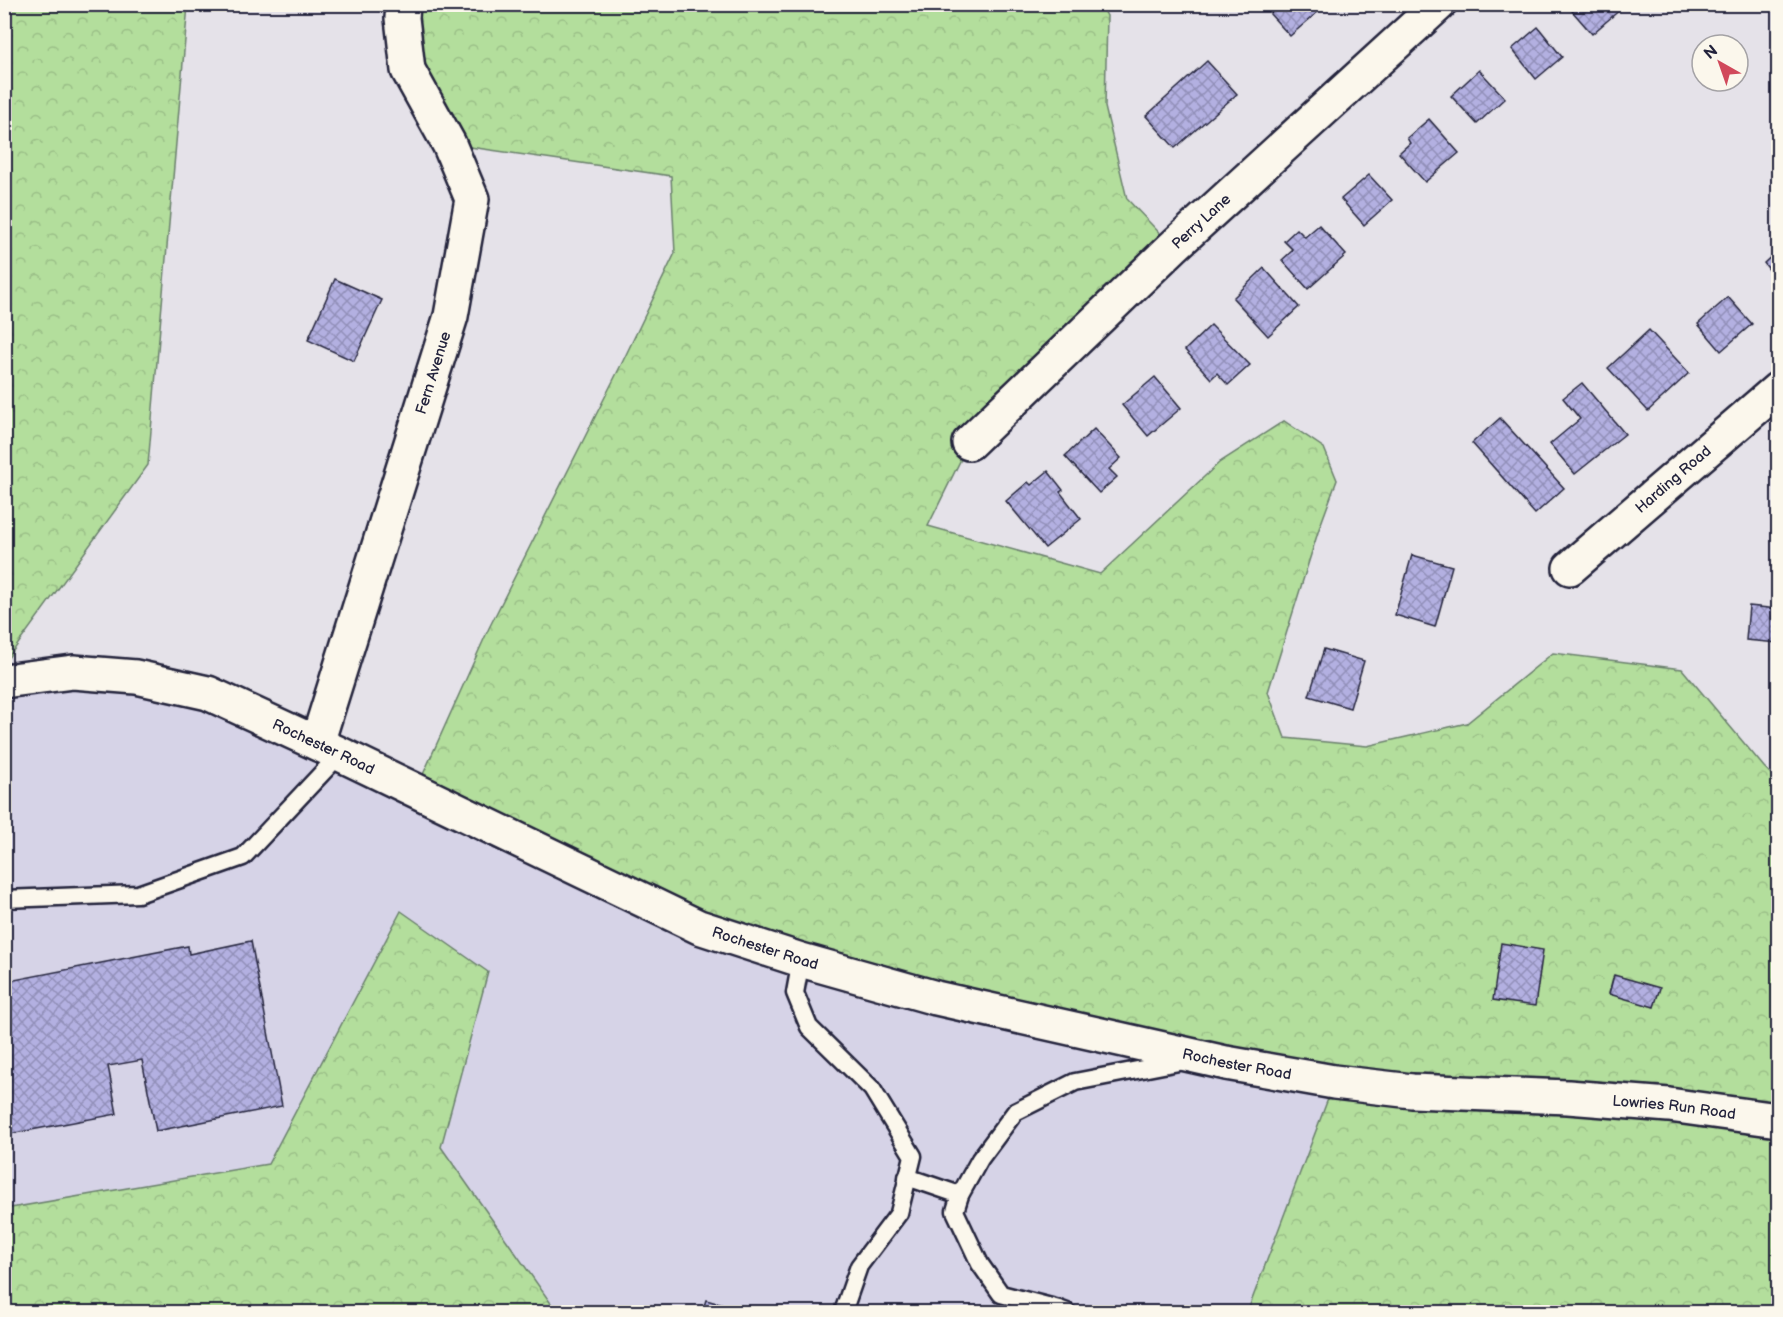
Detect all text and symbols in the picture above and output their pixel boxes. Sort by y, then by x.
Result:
north arrow [1690,33,1750,93]
text: N [1701,42,1722,64]
street label: Perry Lane [1168,190,1235,253]
street label: Fern Avenue [412,329,456,417]
street label: Harding Road [1632,442,1715,518]
street label: Rochester Road [269,715,378,779]
street label: Rochester Road [709,923,820,974]
street label: Rochester Road [1180,1044,1293,1084]
street label: Lowries Run Road [1612,1092,1737,1124]

